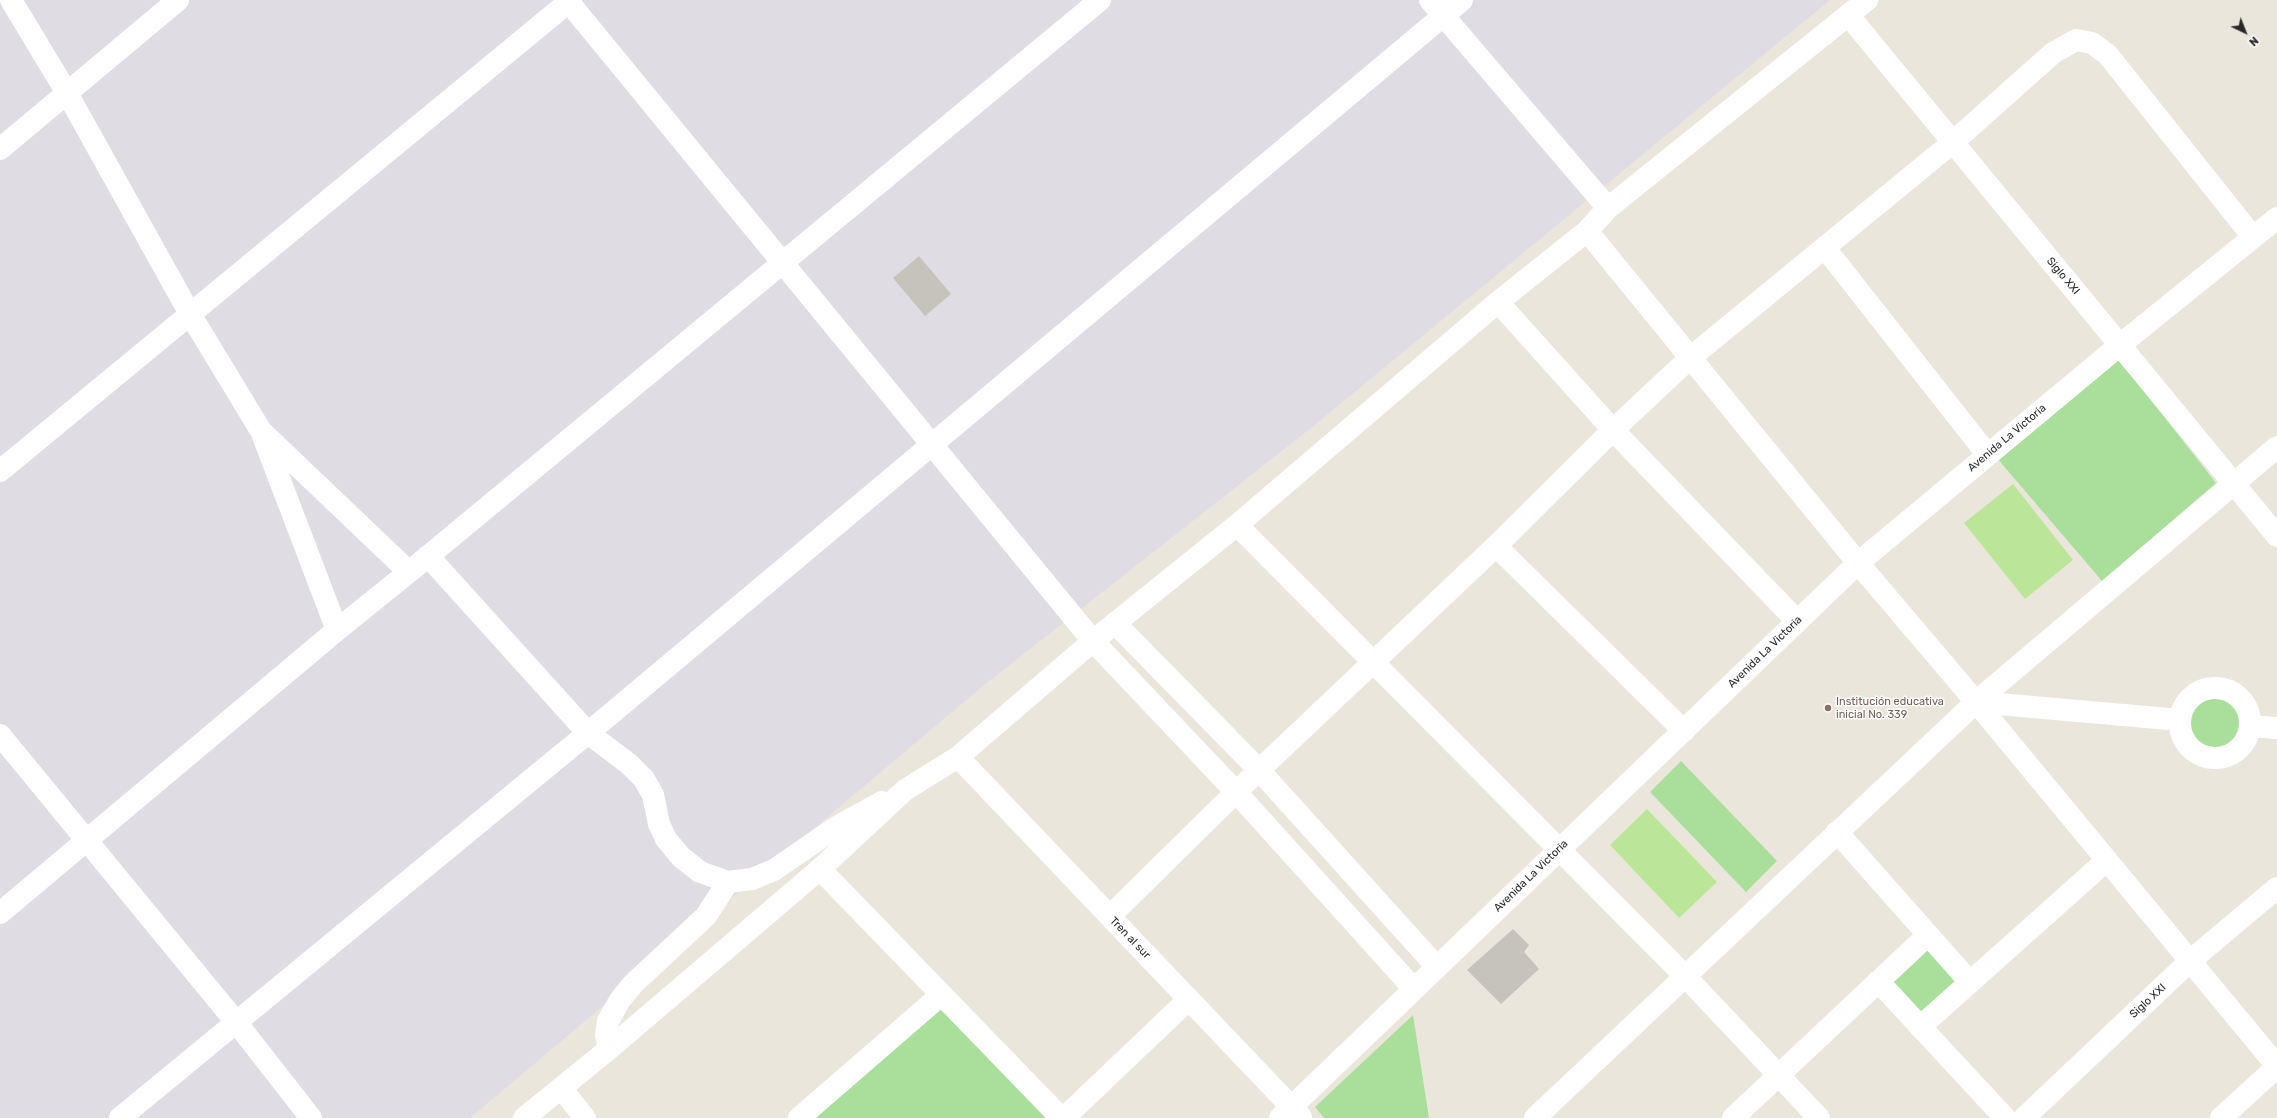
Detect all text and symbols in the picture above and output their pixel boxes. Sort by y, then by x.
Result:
north arrow [2225,12,2265,52]
text: N [2246,34,2261,49]
street label: Siglo XXI [2044,255,2082,297]
street label: Avenida La Victoria [1965,401,2049,475]
street label: Avenida La Victoria [1725,613,1805,691]
place label: Institución educativa inicial No. 339 [1836,695,1944,721]
marker: Institución educativa inicial No. 339 [1823,703,1833,713]
street label: Avenida La Victoria [1491,837,1571,915]
street label: Tren al sur [1107,914,1153,962]
street label: Siglo XXI [2127,981,2169,1021]

